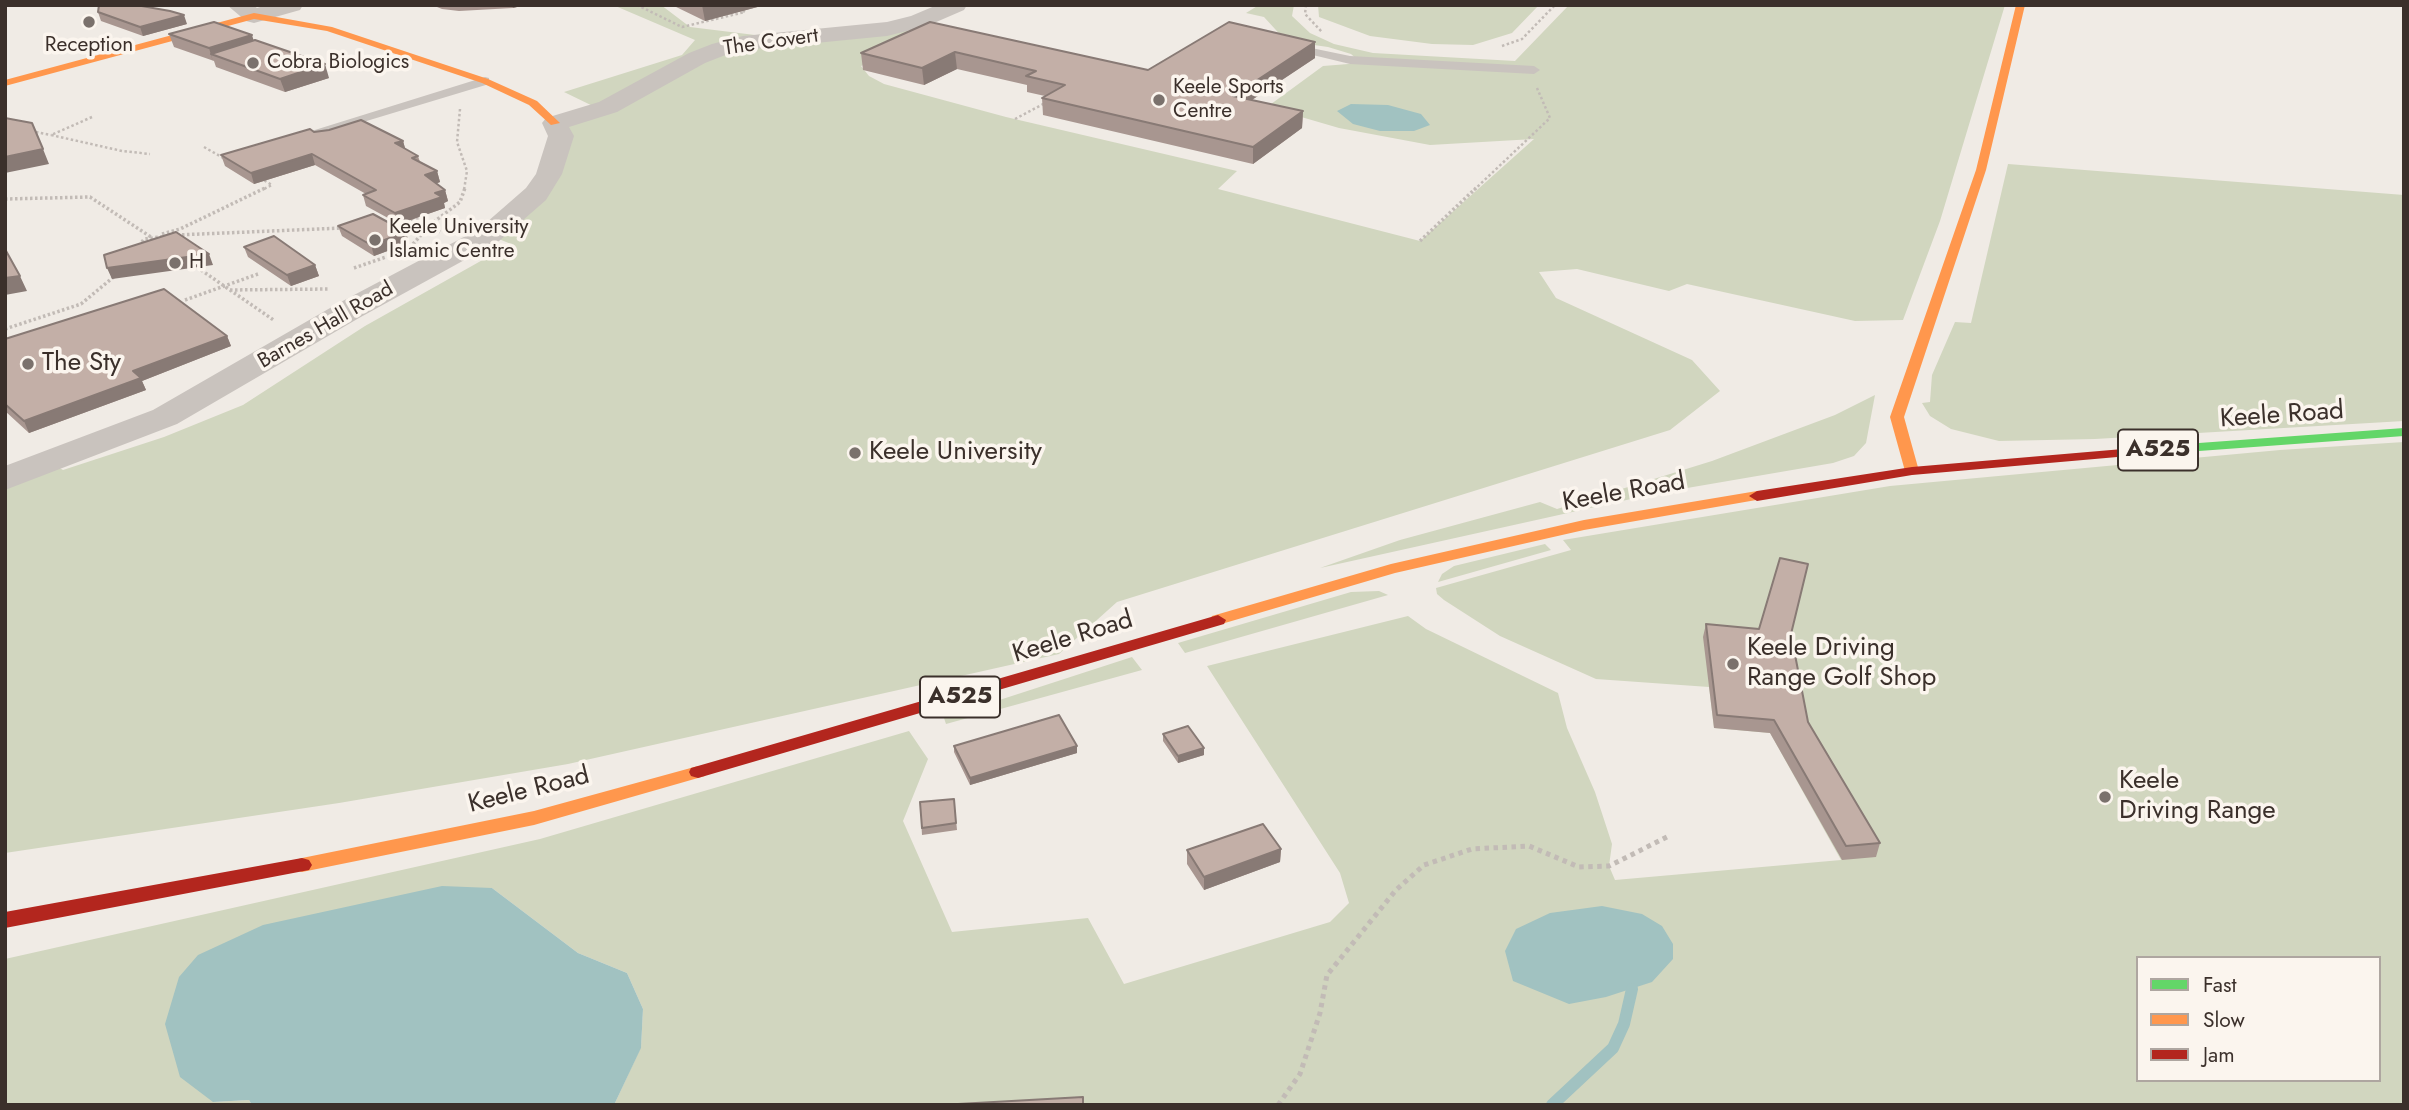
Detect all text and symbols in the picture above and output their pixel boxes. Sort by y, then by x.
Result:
marker: Reception [81,14,97,30]
street label: The Covert [722,24,820,62]
place label: Reception [45,33,133,59]
place label: Cobra Biologics [267,50,409,76]
marker: Cobra Biologics [245,55,261,71]
place label: Keele Sports Centre [1173,75,1283,125]
marker: Keele Sports Centre [1151,92,1167,108]
place label: Keele University Islamic Centre [389,215,529,265]
marker: Keele University Islamic Centre [367,232,383,248]
place label: H [189,250,204,276]
marker: H [167,255,183,271]
street label: Barnes Hall Road [254,277,398,375]
place label: The Sty [42,348,121,380]
marker: The Sty [20,356,36,372]
street label: Keele Road [2219,396,2345,436]
road number: A525 [2118,430,2198,471]
place label: Keele University [869,437,1042,469]
marker: Keele University [847,445,863,461]
street label: Keele Road [1560,467,1688,519]
street label: Keele Road [1009,605,1137,671]
place label: Keele Driving Range Golf Shop [1747,633,1936,694]
marker: Keele Driving Range Golf Shop [1725,656,1741,672]
road number: A525 [920,676,1000,718]
street label: Keele Road [465,761,593,821]
place label: Keele Driving Range [2119,766,2276,828]
marker: Keele Driving Range [2097,789,2113,805]
legend [2136,956,2381,1082]
text: Fast [2203,970,2236,1000]
text: Slow [2203,1005,2245,1035]
text: Jam [2203,1040,2235,1070]

